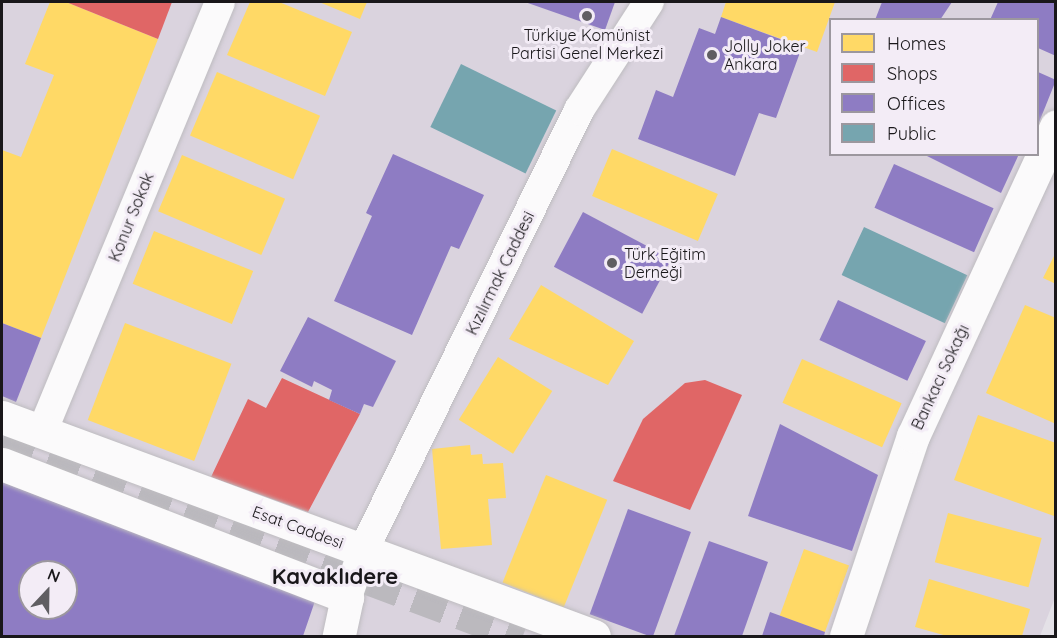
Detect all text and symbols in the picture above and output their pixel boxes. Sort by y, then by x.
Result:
marker: Türkiye Komünist Partisi Genel Merkezi [580,9,594,23]
legend [829,18,1039,156]
place label: Türkiye Komünist Partisi Genel Merkezi [511,25,663,63]
text: Homes [887,32,946,55]
place label: Jolly Joker Ankara [724,36,806,74]
marker: Jolly Joker Ankara [705,48,719,62]
text: Shops [887,62,938,85]
text: Offices [887,92,946,115]
text: Public [887,122,936,145]
street label: Konur Sokak [104,170,158,264]
street label: Kızılırmak Caddesi [462,208,538,338]
place label: Türk Eğitim Derneği [624,244,706,282]
marker: Türk Eğitim Derneği [605,256,619,270]
street label: Bankacı Sokağı [907,321,973,433]
street label: Esat Caddesi [250,502,346,552]
north arrow [18,560,78,620]
text: N [45,564,63,587]
district label: Kavaklıdere [272,564,398,590]

